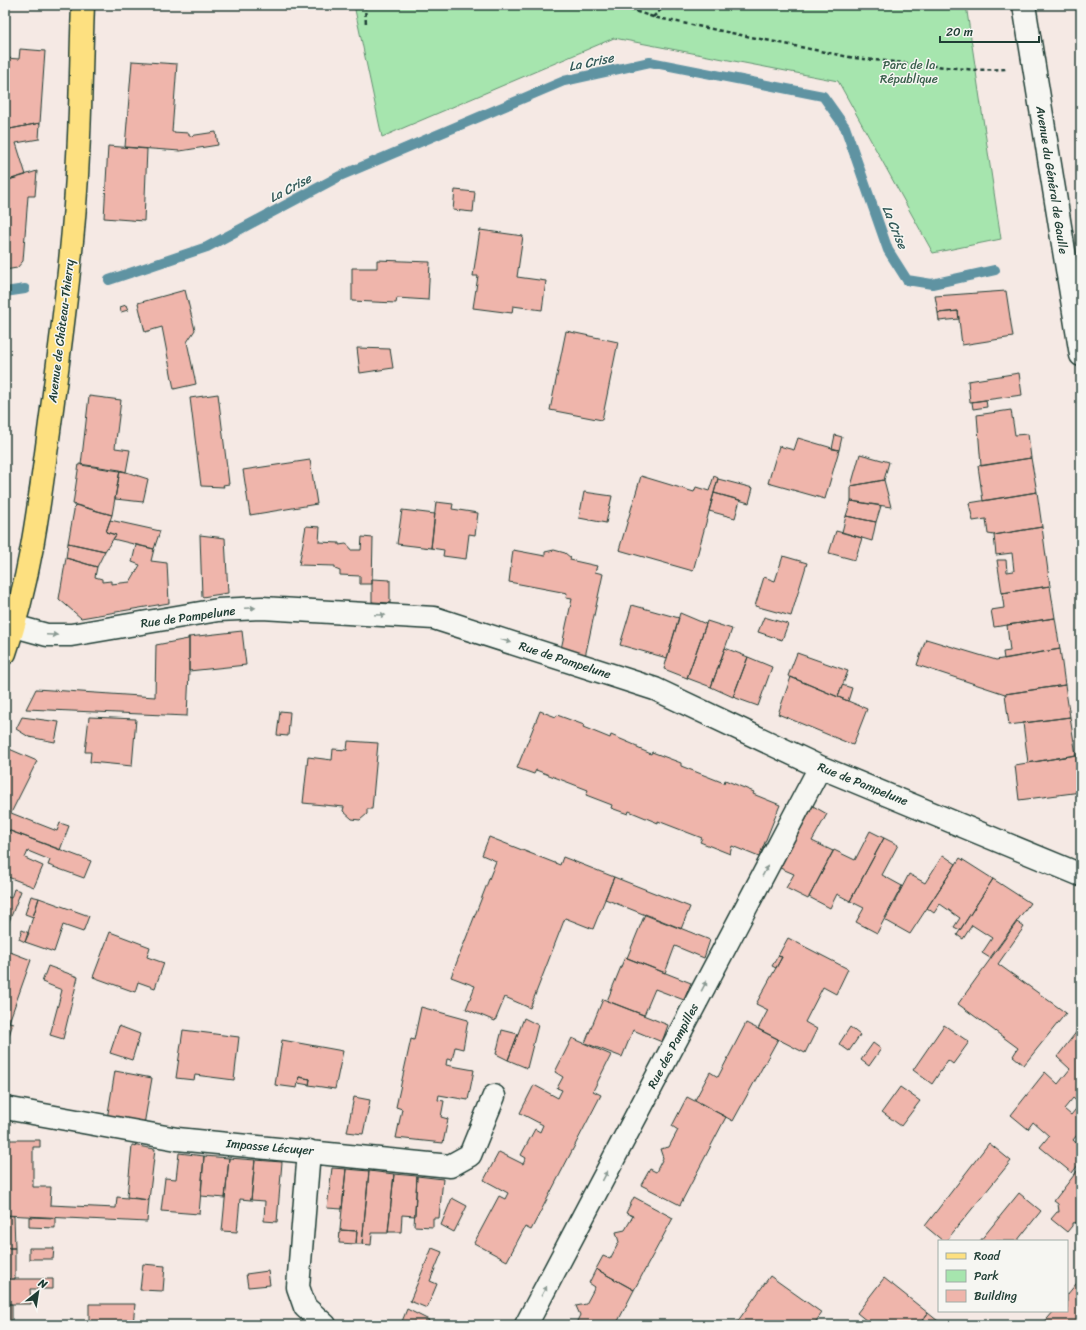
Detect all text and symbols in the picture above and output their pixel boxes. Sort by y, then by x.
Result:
scale bar [940,18,1039,44]
text: 20 m [946,21,973,43]
water label: La Crise [567,46,617,78]
park label: Parc de la République [880,54,938,90]
street label: Avenue du Général de Gaulle [1029,103,1075,256]
water label: La Crise [265,166,317,209]
water label: La Crise [876,202,915,254]
street label: Avenue de Château-Thierry [41,257,81,405]
street label: Rue de Pampelune [139,599,237,635]
one-way arrow [244,605,256,612]
one-way arrow [374,612,387,618]
one-way arrow [46,631,58,638]
street label: Rue de Pampelune [516,635,614,685]
one-way arrow [501,638,513,644]
street label: Rue de Pampelune [814,756,912,812]
one-way arrow [762,865,768,877]
one-way arrow [701,980,708,992]
street label: Rue des Pampilles [641,999,705,1093]
street label: Impasse Lécuyer [225,1132,316,1162]
one-way arrow [601,1170,608,1181]
legend [938,1240,1068,1312]
text: Road [974,1245,1001,1267]
text: Park [974,1265,999,1287]
north arrow [18,1272,58,1312]
text: N [34,1273,51,1294]
one-way arrow [541,1285,547,1296]
text: Building [974,1285,1017,1307]

